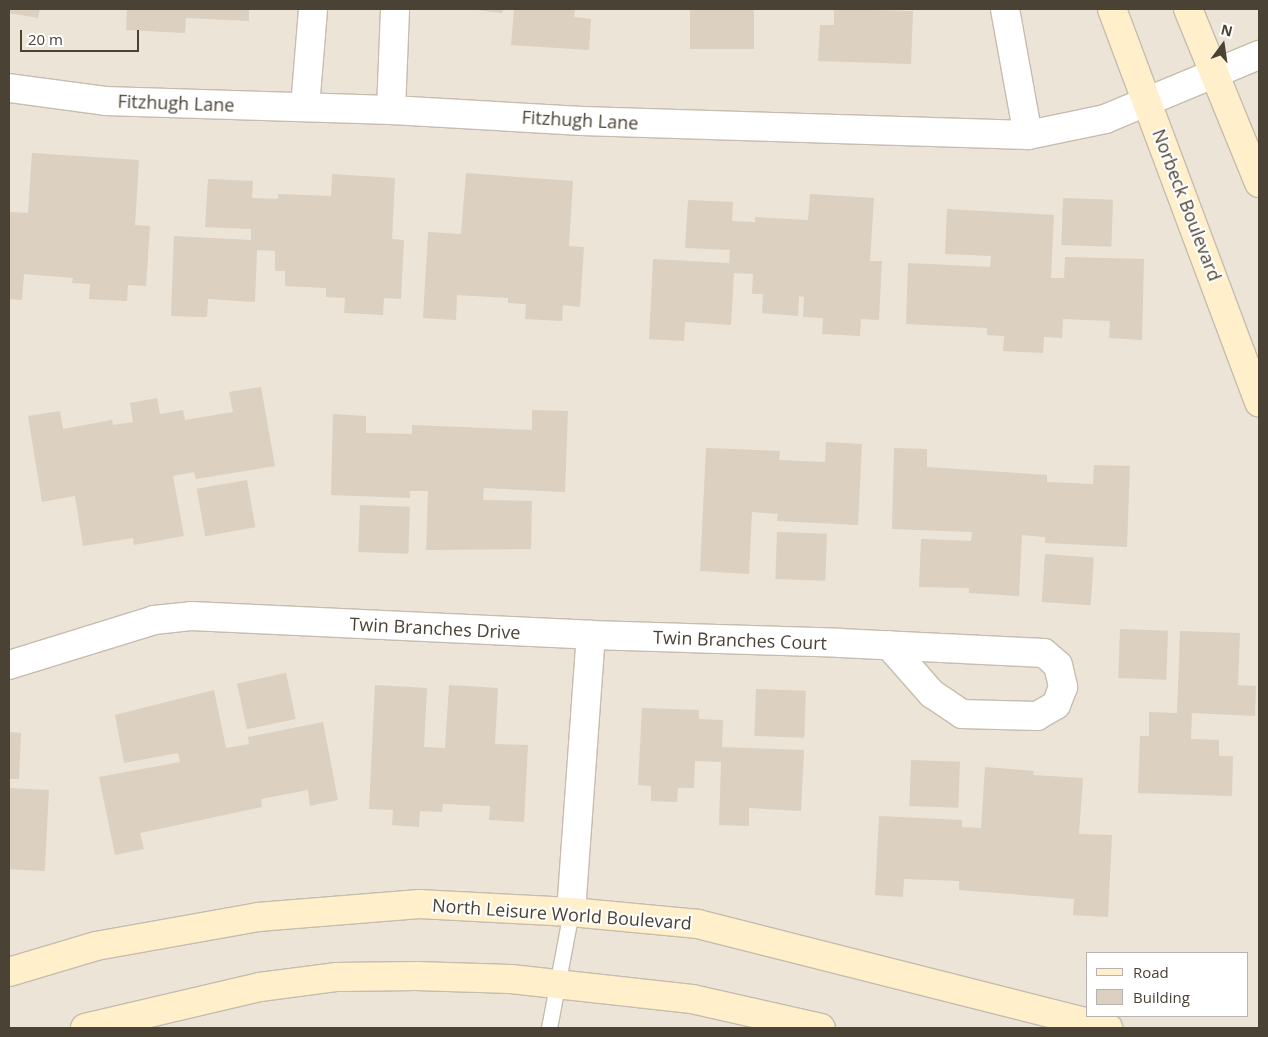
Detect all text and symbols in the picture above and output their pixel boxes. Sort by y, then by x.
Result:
text: N [1219,19,1235,41]
scale bar [22,20,141,52]
north arrow [1198,20,1248,70]
text: 20 m [28,29,63,49]
street label: Fitzhugh Lane [117,90,235,116]
street label: Fitzhugh Lane [521,106,639,134]
street label: Norbeck Boulevard [1148,126,1226,284]
street label: Twin Branches Drive [349,613,521,643]
street label: Twin Branches Court [653,626,827,654]
street label: North Leisure World Boulevard [431,894,693,934]
legend [1086,952,1248,1017]
text: Road [1133,962,1169,982]
text: Building [1133,987,1190,1007]

